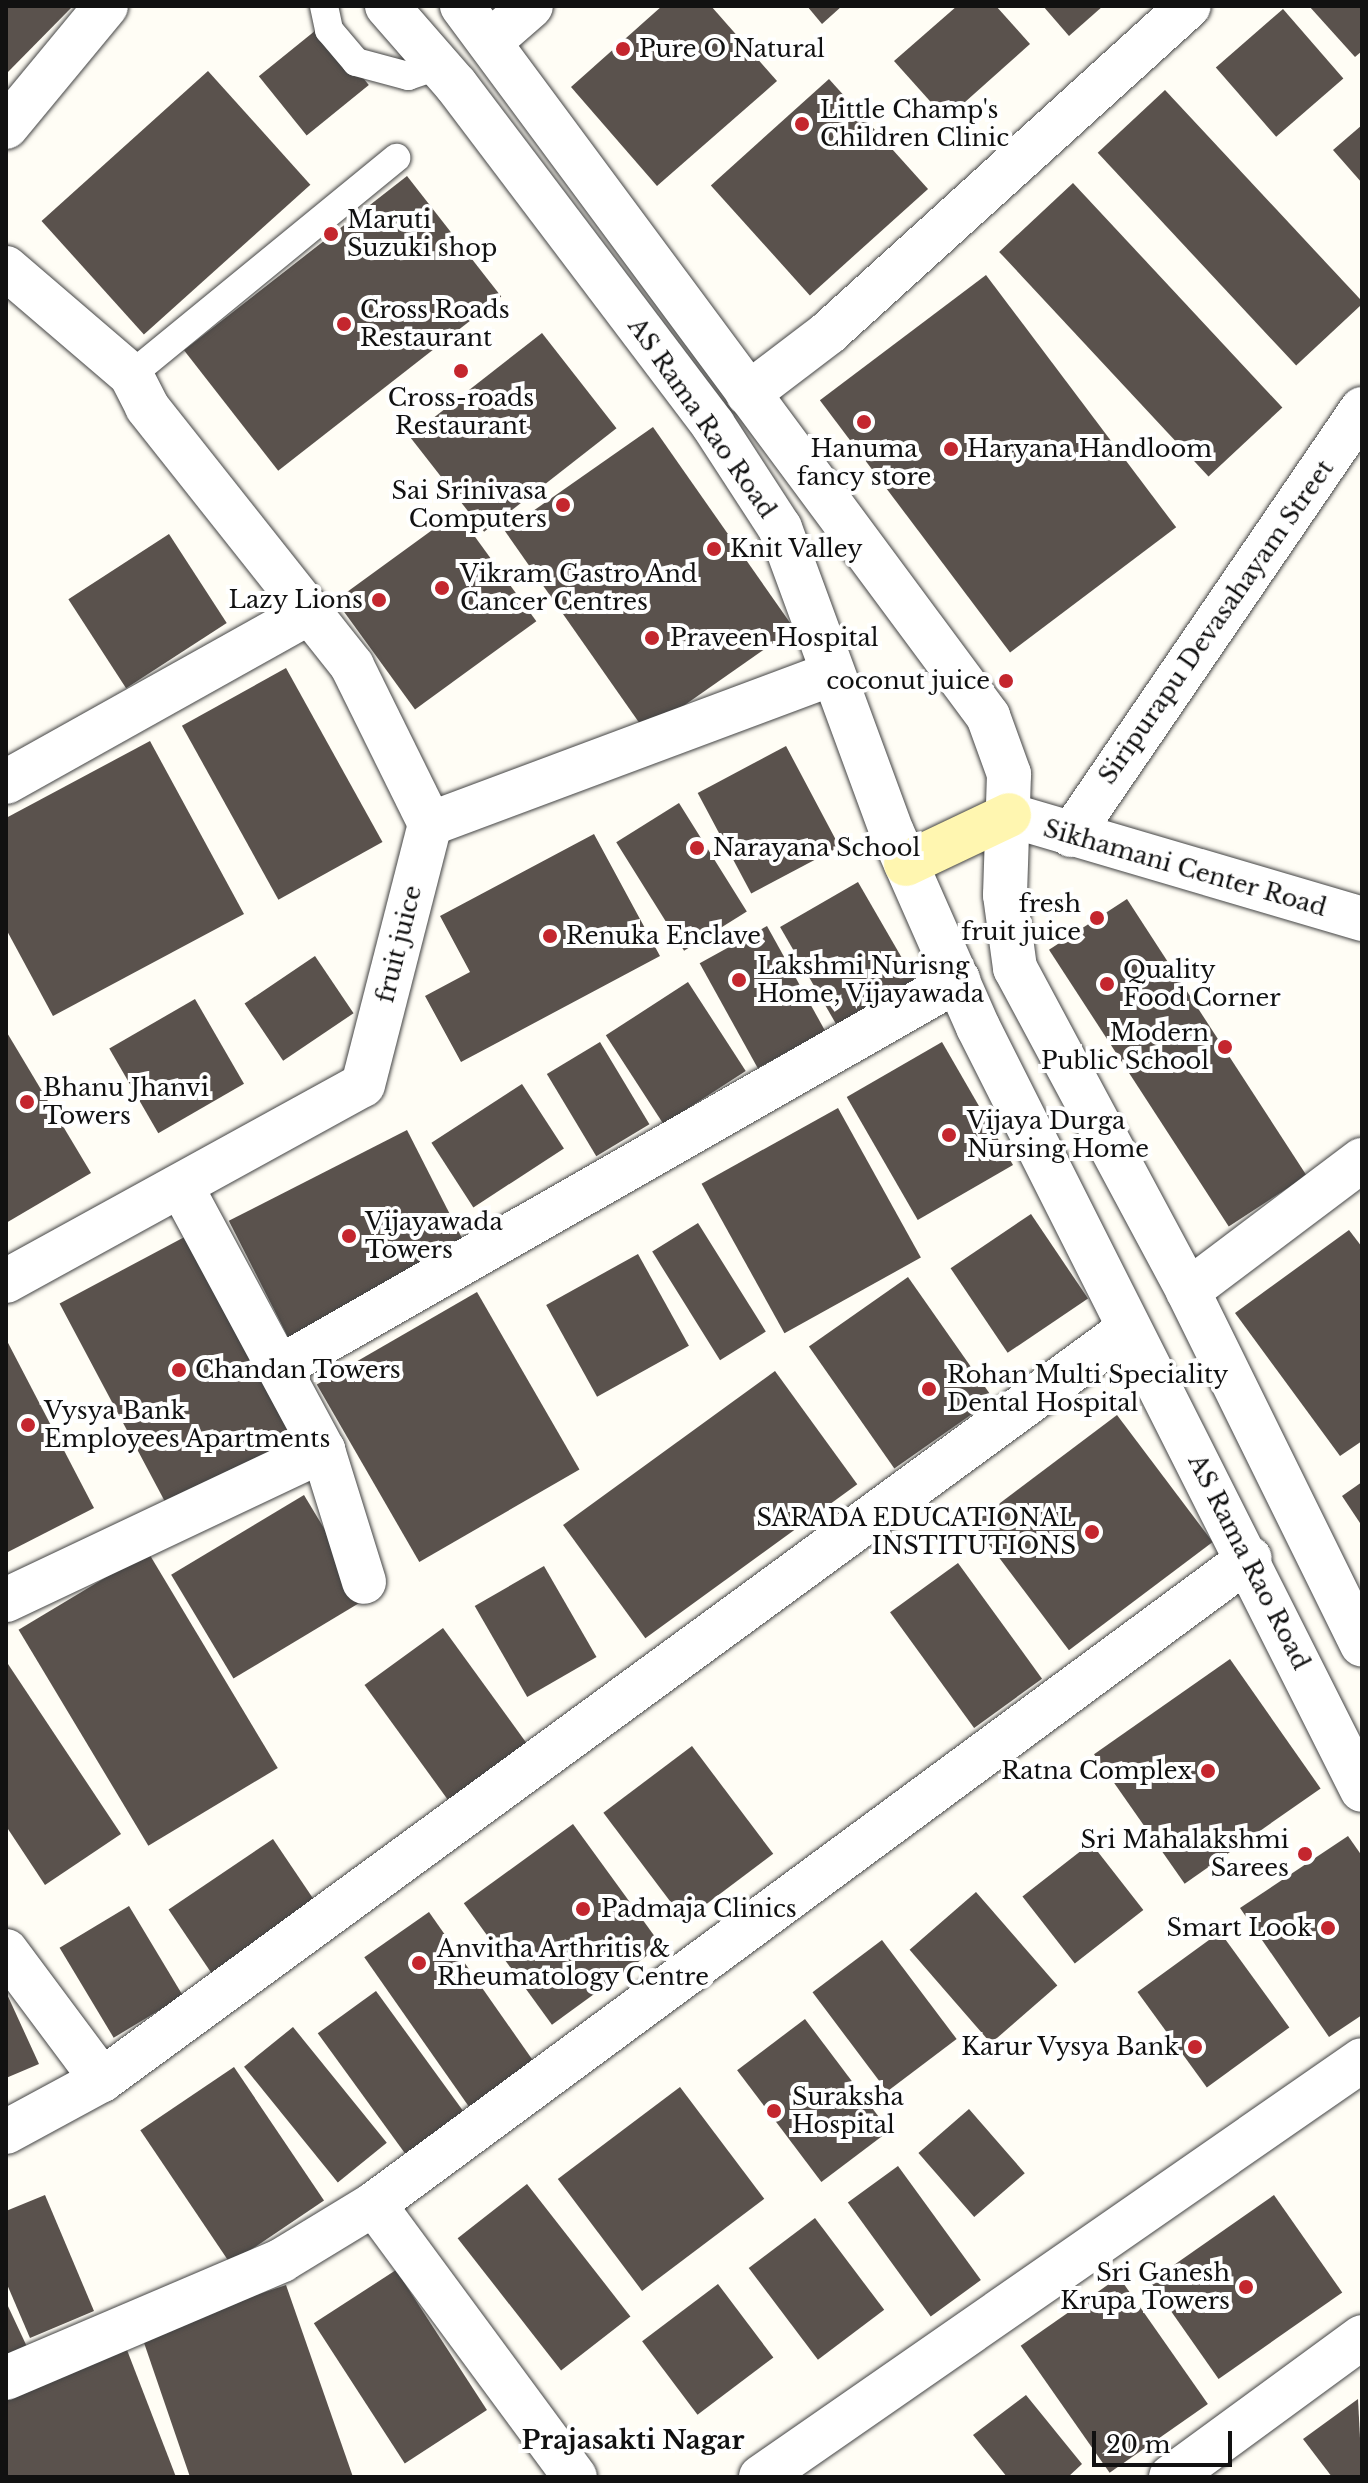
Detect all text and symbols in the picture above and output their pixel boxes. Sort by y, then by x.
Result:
place label: Pure O Natural [639,35,825,63]
marker: Pure O Natural [614,40,632,58]
place label: Little Champ's Children Clinic [820,96,1009,152]
marker: Little Champ's Children Clinic [791,113,813,135]
place label: Maruti Suzuki shop [347,206,497,262]
marker: Maruti Suzuki shop [322,225,340,243]
place label: Cross Roads Restaurant [360,296,510,352]
street label: AS Rama Rao Road [622,312,782,524]
marker: Cross Roads Restaurant [335,315,353,333]
marker: Cross-roads Restaurant [452,362,470,380]
place label: Cross-roads Restaurant [388,384,534,440]
marker: Hanuma fancy store [855,413,873,431]
place label: Hanuma fancy store [796,435,932,491]
place label: Haryana Handloom [967,435,1212,463]
marker: Haryana Handloom [942,440,960,458]
street label: Siripurapu Devasahayam Street [1093,455,1339,789]
place label: Sai Srinivasa Computers [392,477,547,533]
marker: Sai Srinivasa Computers [554,496,572,514]
place label: Knit Valley [730,535,864,563]
marker: Knit Valley [705,540,723,558]
place label: Vikram Gastro And Cancer Centres [460,560,698,616]
marker: Vikram Gastro And Cancer Centres [431,577,453,599]
place label: Lazy Lions [228,586,363,614]
marker: Lazy Lions [370,591,388,609]
place label: Praveen Hospital [670,624,879,652]
marker: Praveen Hospital [641,627,663,649]
place label: coconut juice [826,667,990,695]
marker: coconut juice [997,672,1015,690]
street label: Sikhamani Center Road [1040,814,1330,922]
place label: Narayana School [713,834,920,862]
marker: Narayana School [688,839,706,857]
street label: fruit juice [371,882,427,1006]
place label: fresh fruit juice [961,890,1081,946]
marker: fresh fruit juice [1088,909,1106,927]
place label: Renuka Enclave [566,922,761,950]
marker: Renuka Enclave [541,927,559,945]
place label: Lakshmi Nurisng Home, Vijayawada [757,952,985,1008]
place label: Quality Food Corner [1123,956,1281,1012]
marker: Lakshmi Nurisng Home, Vijayawada [728,969,750,991]
marker: Quality Food Corner [1098,975,1116,993]
place label: Modern Public School [1041,1019,1209,1075]
marker: Modern Public School [1216,1038,1234,1056]
place label: Bhanu Jhanvi Towers [43,1074,209,1130]
marker: Bhanu Jhanvi Towers [18,1093,36,1111]
place label: Vijaya Durga Nursing Home [967,1107,1149,1163]
marker: Vijaya Durga Nursing Home [938,1124,960,1146]
place label: Vijayawada Towers [365,1208,503,1264]
marker: Vijayawada Towers [340,1227,358,1245]
place label: Chandan Towers [195,1356,401,1384]
marker: Chandan Towers [170,1361,188,1379]
place label: Rohan Multi Speciality Dental Hospital [947,1361,1228,1417]
marker: Rohan Multi Speciality Dental Hospital [918,1378,940,1400]
place label: Vysya Bank Employees Apartments [44,1397,331,1453]
marker: Vysya Bank Employees Apartments [19,1416,37,1434]
street label: AS Rama Rao Road [1182,1450,1316,1674]
place label: SARADA EDUCATIONAL INSTITUTIONS [756,1504,1076,1560]
marker: SARADA EDUCATIONAL INSTITUTIONS [1083,1523,1101,1541]
place label: Ratna Complex [1001,1757,1192,1785]
marker: Ratna Complex [1199,1762,1217,1780]
place label: Sri Mahalakshmi Sarees [1081,1826,1289,1882]
marker: Sri Mahalakshmi Sarees [1296,1845,1314,1863]
place label: Padmaja Clinics [601,1895,797,1923]
marker: Padmaja Clinics [572,1898,594,1920]
place label: Smart Look [1166,1914,1312,1942]
marker: Smart Look [1319,1919,1337,1937]
place label: Anvitha Arthritis & Rheumatology Centre [437,1935,710,1991]
marker: Anvitha Arthritis & Rheumatology Centre [408,1952,430,1974]
place label: Karur Vysya Bank [959,2033,1179,2061]
marker: Karur Vysya Bank [1186,2038,1204,2056]
place label: Suraksha Hospital [792,2083,904,2139]
marker: Suraksha Hospital [763,2100,785,2122]
place label: Sri Ganesh Krupa Towers [1059,2259,1230,2315]
marker: Sri Ganesh Krupa Towers [1237,2278,1255,2296]
scale bar [1096,2415,1236,2465]
district label: Prajasakti Nagar [522,2425,744,2457]
text: 20 m [1106,2430,1171,2459]

